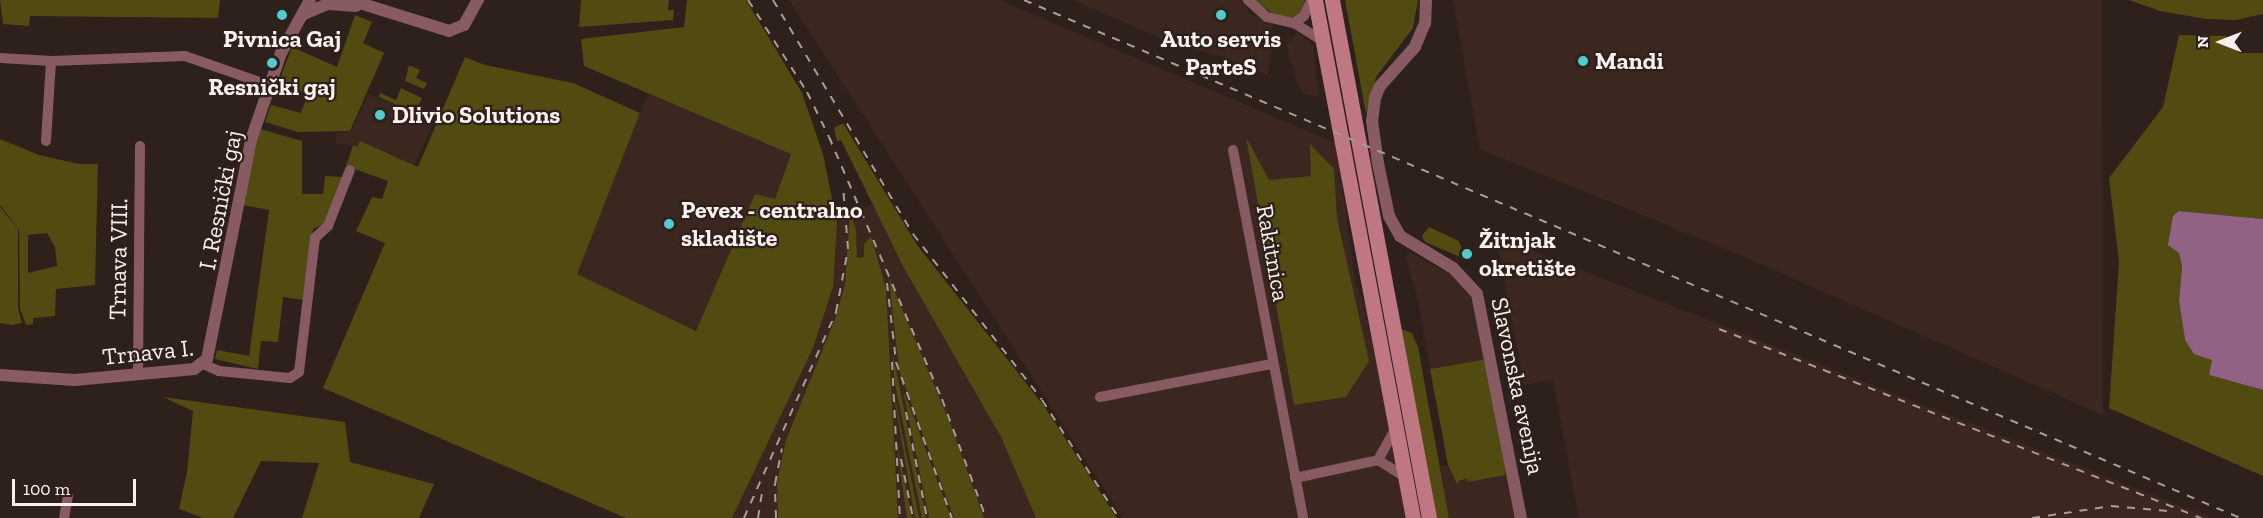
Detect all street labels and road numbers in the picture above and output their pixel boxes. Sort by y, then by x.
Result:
street label: I. Resnički gaj [192,128,248,272]
street label: Trnava VIII. [103,198,133,320]
street label: Rakitnica [1250,202,1296,304]
street label: Slavonska avenija [1485,295,1551,477]
street label: Trnava I. [101,333,195,371]

